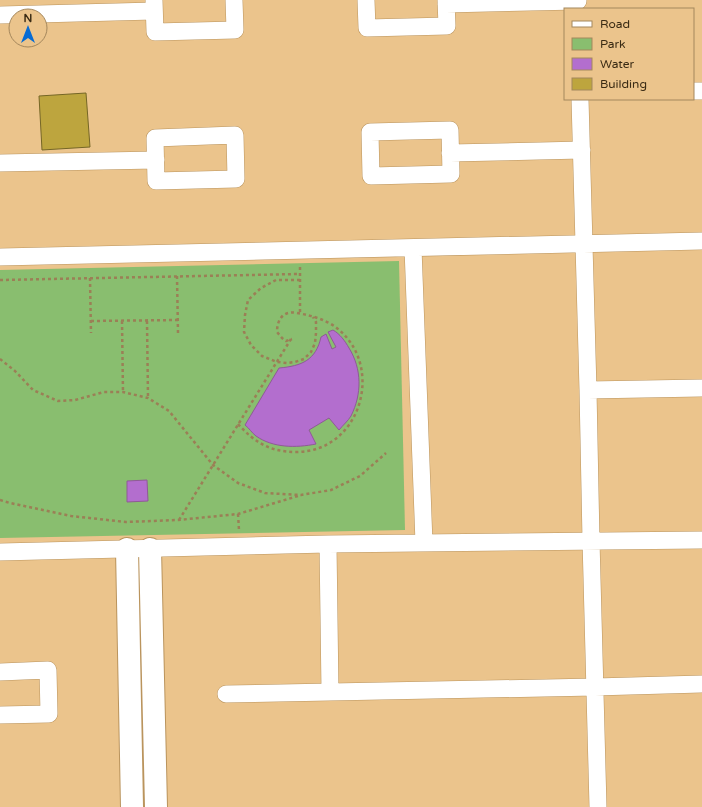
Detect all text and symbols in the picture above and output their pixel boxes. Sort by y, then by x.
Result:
north arrow [8,8,48,48]
legend [564,8,694,100]
text: N [24,12,32,25]
text: Road [600,17,630,31]
text: Park [600,37,626,51]
text: Water [600,57,635,71]
text: Building [600,77,647,91]

